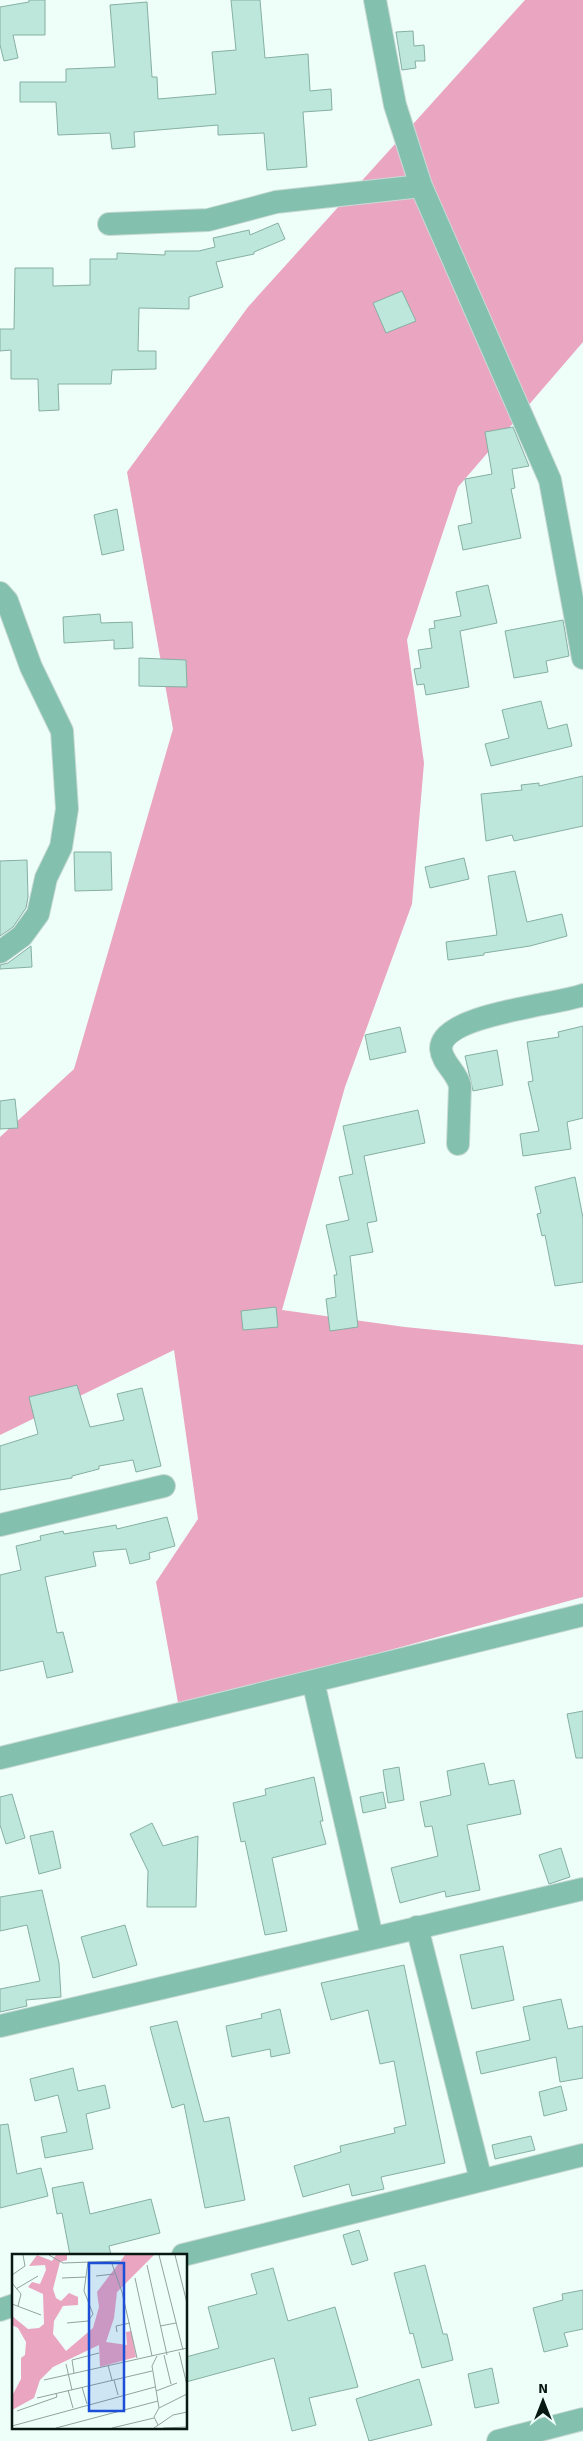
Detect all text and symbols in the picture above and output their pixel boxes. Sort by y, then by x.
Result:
inset map [12,2254,188,2428]
north arrow [518,2376,568,2426]
text: N [538,2380,548,2397]

